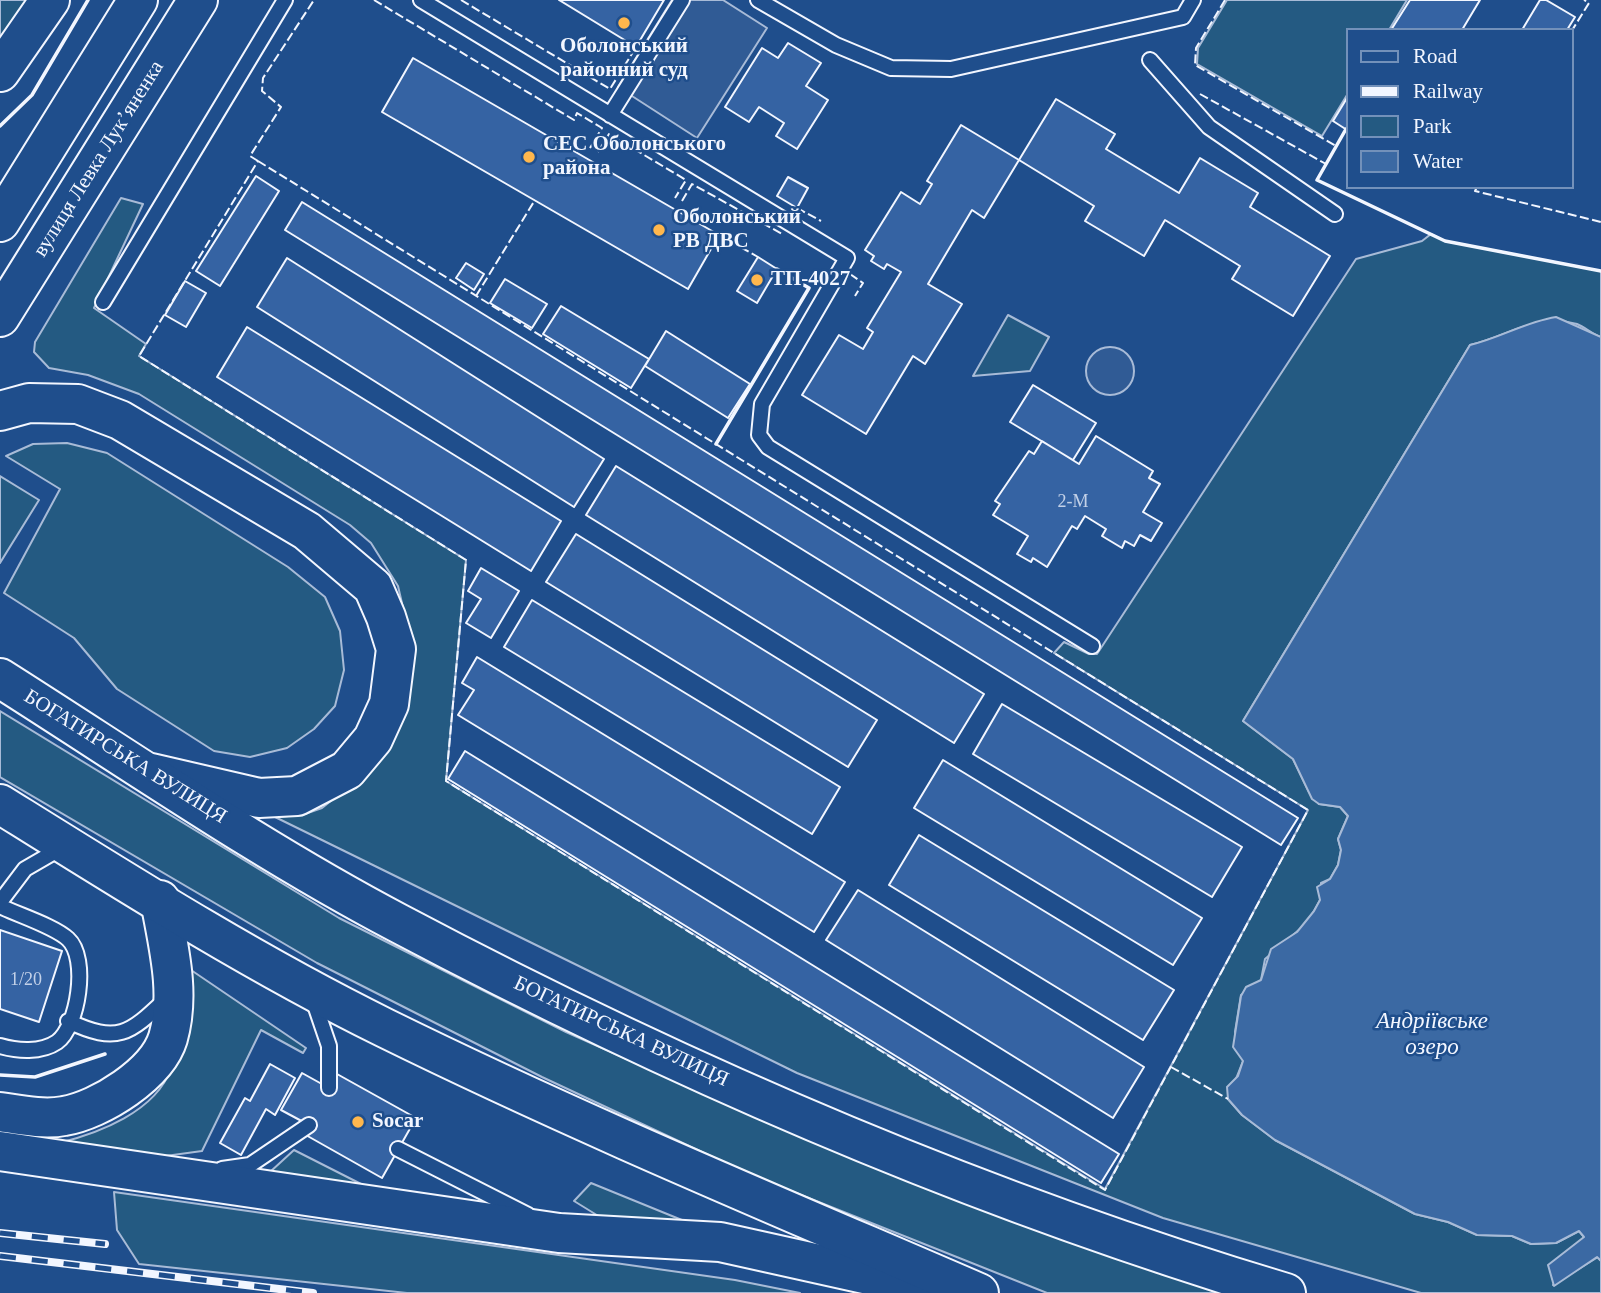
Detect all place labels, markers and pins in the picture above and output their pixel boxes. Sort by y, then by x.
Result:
marker: Оболонський районний суд [616,15,632,31]
place label: Оболонський районний суд [560,34,688,84]
place label: СЕС Оболонського района [543,132,726,182]
marker: СЕС Оболонського района [521,149,537,165]
place label: Оболонський РВ ДВС [673,205,801,255]
marker: Оболонський РВ ДВС [651,222,667,238]
place label: ТП-4027 [771,267,850,293]
marker: ТП-4027 [749,272,765,288]
place label: Socar [372,1109,423,1135]
marker: Socar [350,1114,366,1130]

